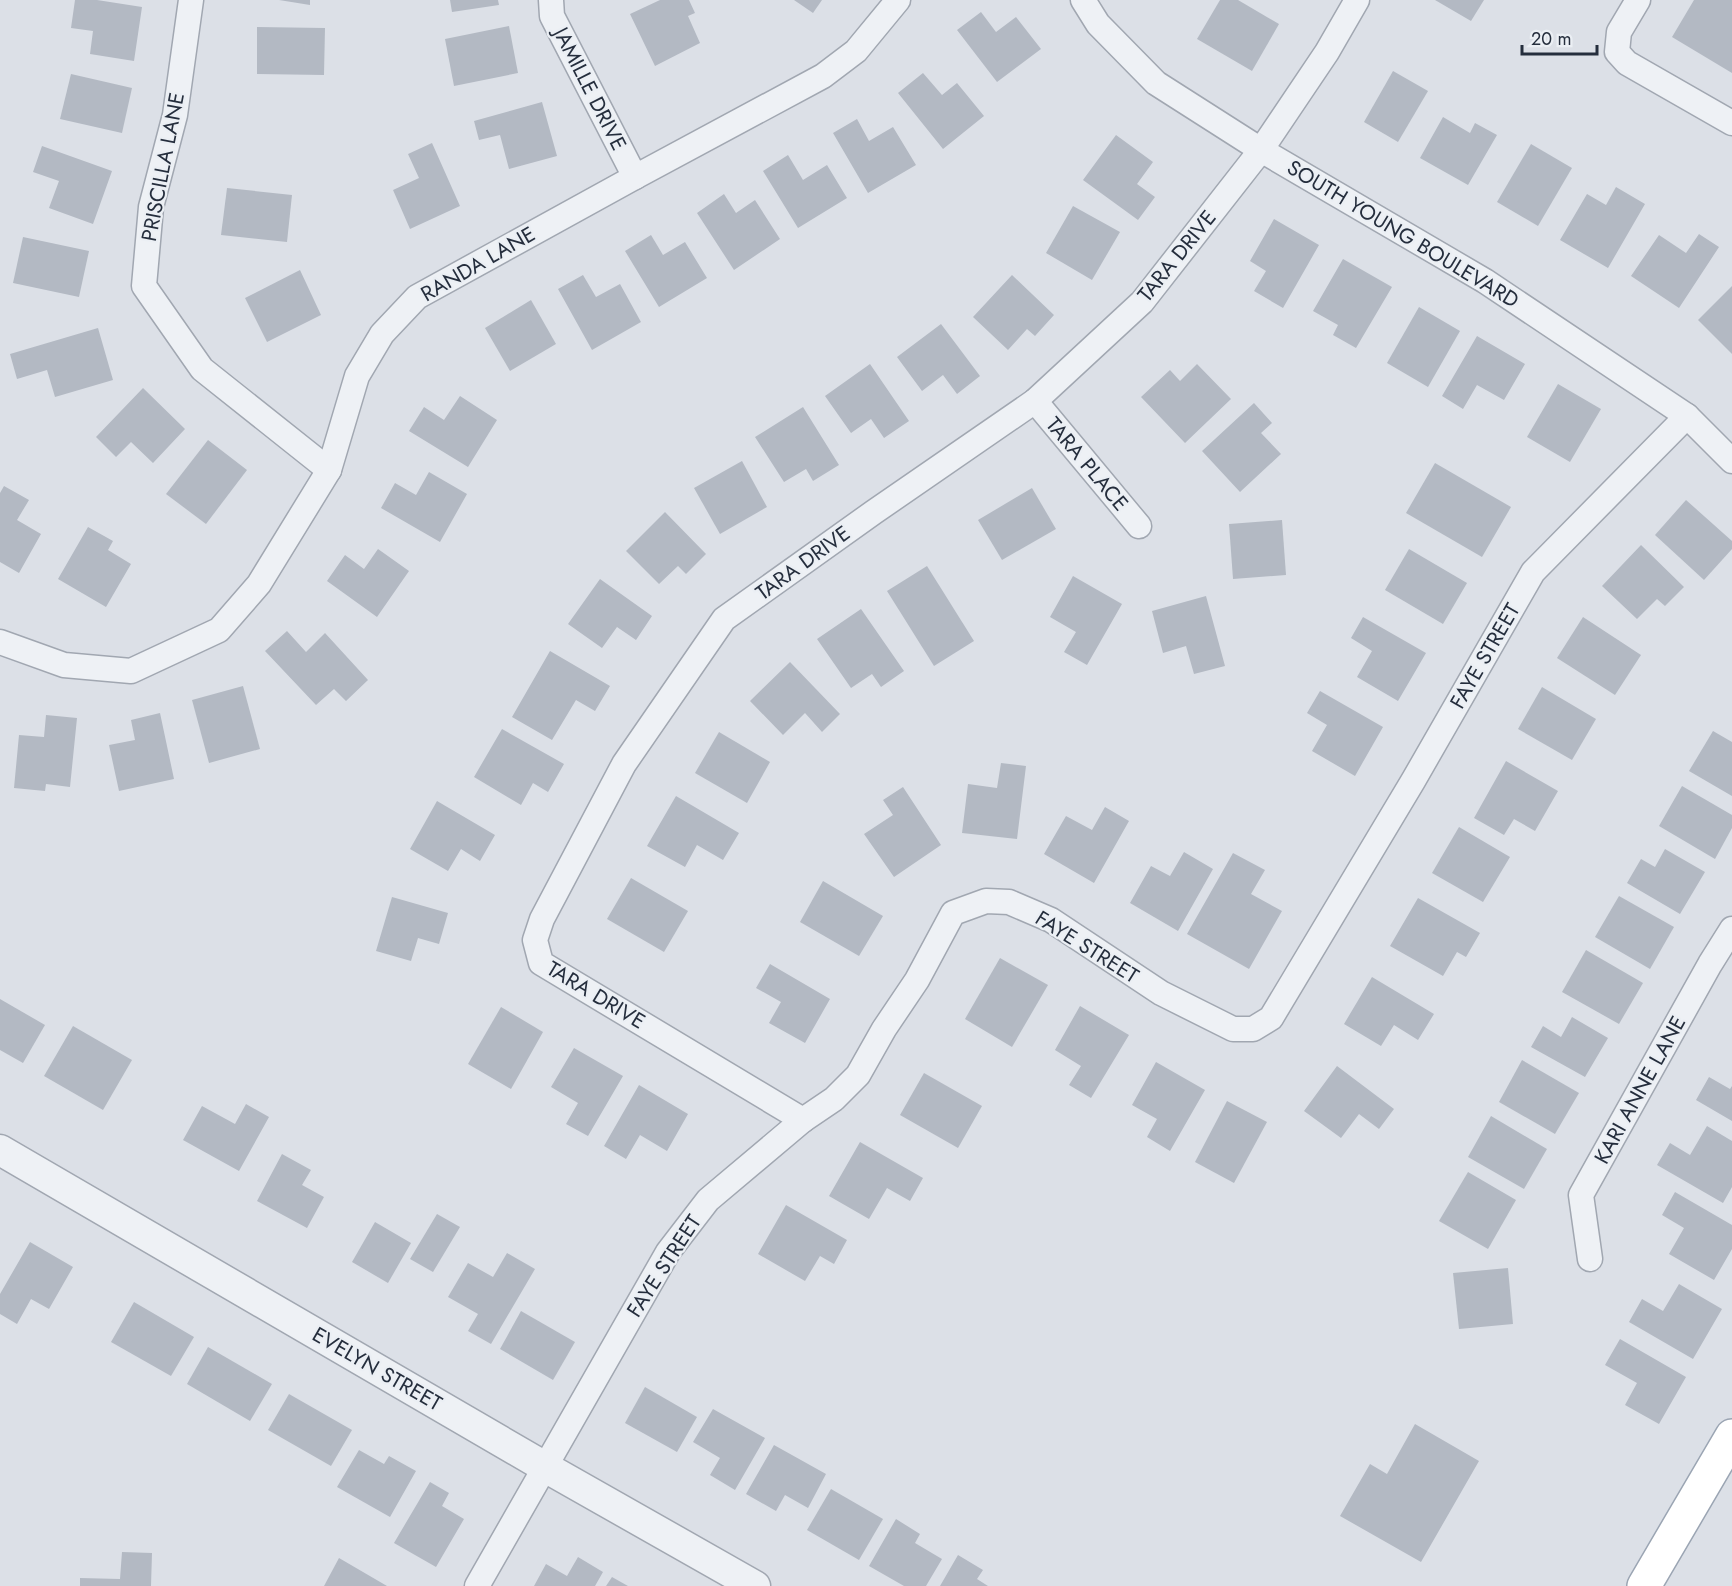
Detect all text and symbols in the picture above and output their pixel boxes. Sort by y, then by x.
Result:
scale bar [1522,18,1597,56]
street label: JAMILLE DRIVE [545,20,634,156]
text: 20 m [1531,26,1571,52]
street label: PRISCILLA LANE [134,90,192,244]
street label: SOUTH YOUNG BOULEVARD [1281,153,1525,315]
street label: TARA DRIVE [1131,204,1223,308]
street label: RANDA LANE [415,219,541,309]
street label: TARA PLACE [1039,411,1135,517]
street label: TARA DRIVE [750,519,856,607]
street label: FAYE STREET [1443,598,1527,714]
street label: FAYE STREET [1029,903,1145,991]
street label: TARA DRIVE [541,954,651,1036]
street label: KARI ANNE LANE [1587,1011,1693,1169]
street label: FAYE STREET [620,1209,709,1323]
street label: EVELYN STREET [307,1320,448,1418]

